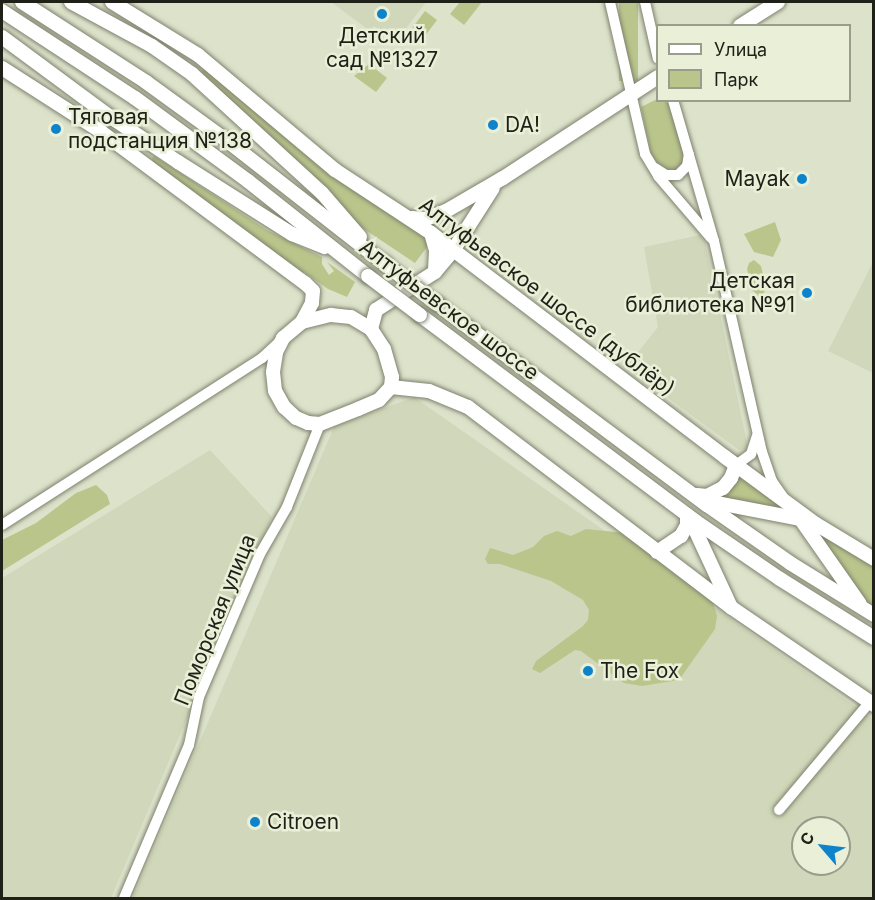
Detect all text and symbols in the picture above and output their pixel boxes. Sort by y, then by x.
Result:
marker: Детский сад №1327 [375,7,389,21]
place label: Детский сад №1327 [326,23,438,73]
legend [656,24,851,102]
text: Улица [714,39,767,60]
text: Парк [714,69,758,90]
place label: Тяговая подстанция №138 [68,104,252,154]
place label: DA! [505,112,540,138]
marker: DA! [486,118,500,132]
marker: Тяговая подстанция №138 [49,122,63,136]
place label: Mayak [725,166,790,192]
marker: Mayak [795,172,809,186]
street label: Алтуфьевское шоссе (дублёр) [414,193,680,401]
street label: Алтуфьевское шоссе [354,234,544,386]
place label: Детская библиотека №91 [625,268,795,318]
marker: Детская библиотека №91 [800,286,814,300]
street label: Поморская улица [169,531,261,709]
place label: The Fox [600,658,679,684]
marker: The Fox [581,664,595,678]
place label: Citroen [267,809,339,835]
marker: Citroen [248,815,262,829]
north arrow [791,816,851,876]
text: С [795,829,818,848]

